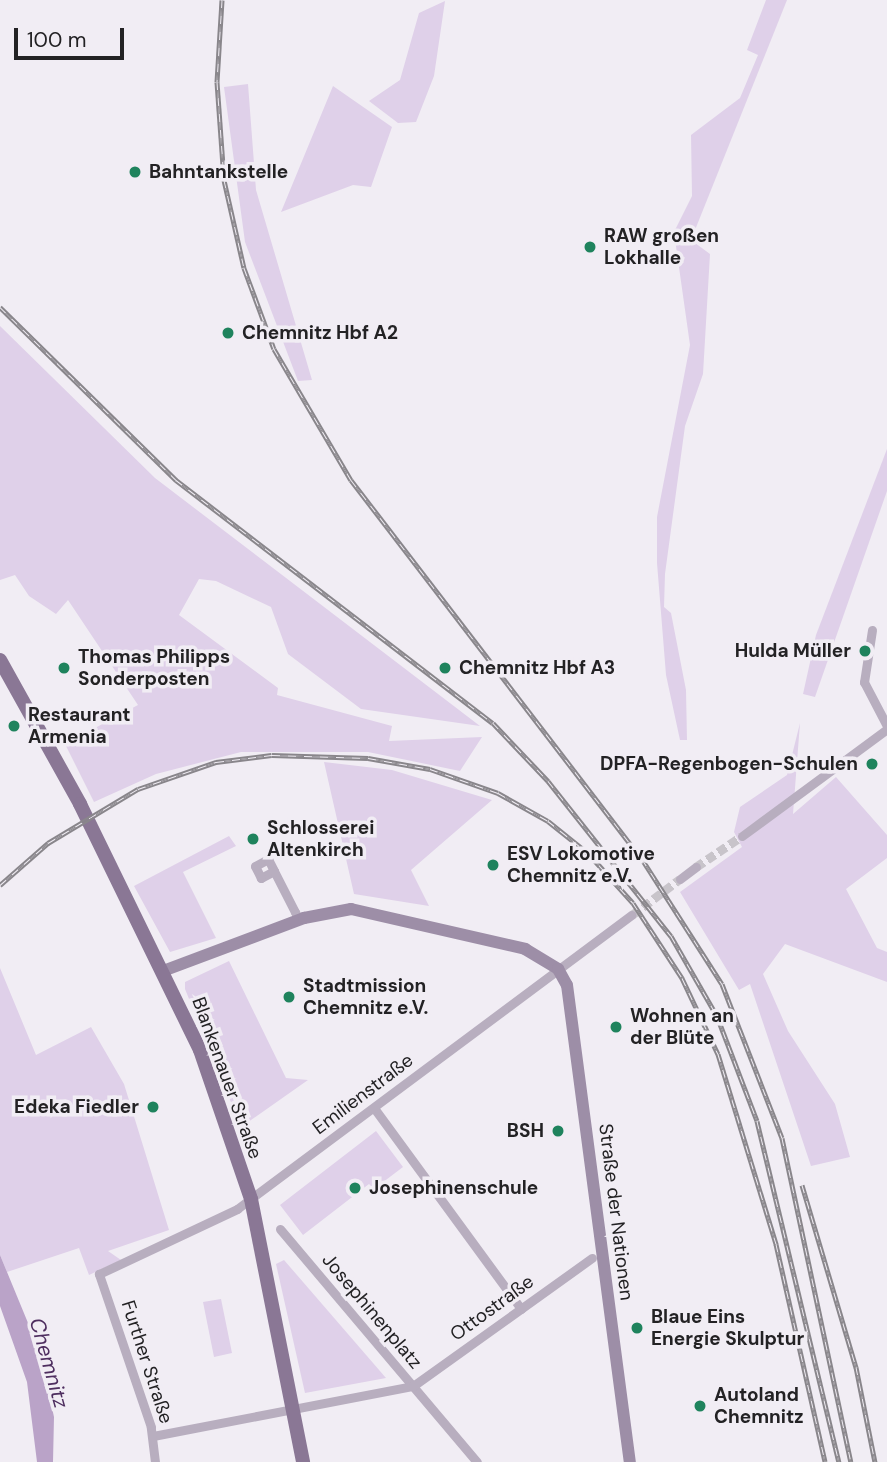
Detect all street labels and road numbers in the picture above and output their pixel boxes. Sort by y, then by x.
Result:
street label: Blankenauer Straße [187,994,267,1162]
street label: Emilienstraße [308,1049,418,1139]
street label: Straße der Nationen [594,1122,638,1302]
street label: Josephinenplatz [317,1249,427,1373]
street label: Ottostraße [446,1270,538,1346]
street label: Further Straße [116,1297,178,1427]

